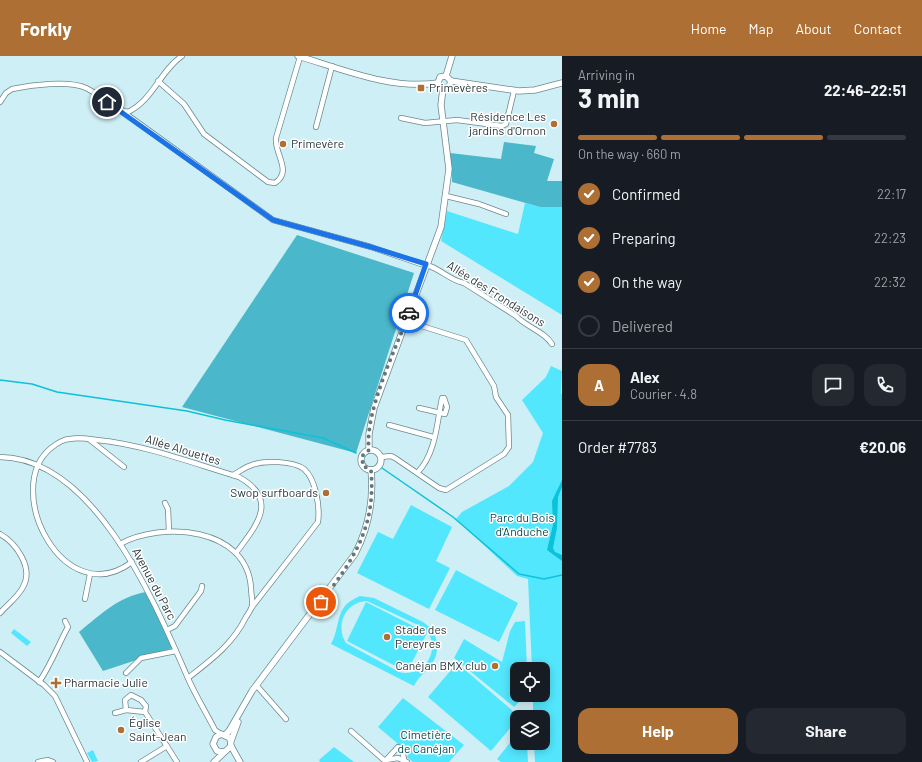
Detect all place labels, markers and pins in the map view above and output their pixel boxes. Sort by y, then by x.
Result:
place label: Primevères [429,80,488,94]
marker: Primevères [416,83,426,93]
pin [90,85,124,119]
place label: Résidence Les jardins d'Ornon [468,109,546,137]
marker: Résidence Les jardins d'Ornon [549,119,559,129]
place label: Primevère [291,136,344,150]
marker: Primevère [278,139,288,149]
place label: Swop surfboards [230,485,318,499]
marker: Swop surfboards [321,488,331,498]
pin [304,585,338,619]
place label: Stade des Pereyres [395,622,447,650]
marker: Stade des Pereyres [382,632,392,642]
place label: Canéjan BMX club [395,658,487,672]
marker: Canéjan BMX club [490,661,500,671]
place label: Pharmacie Julie [64,675,148,689]
marker: Pharmacie Julie [51,678,61,688]
place label: Église Saint-Jean [129,715,186,743]
marker: Église Saint-Jean [116,725,126,735]

